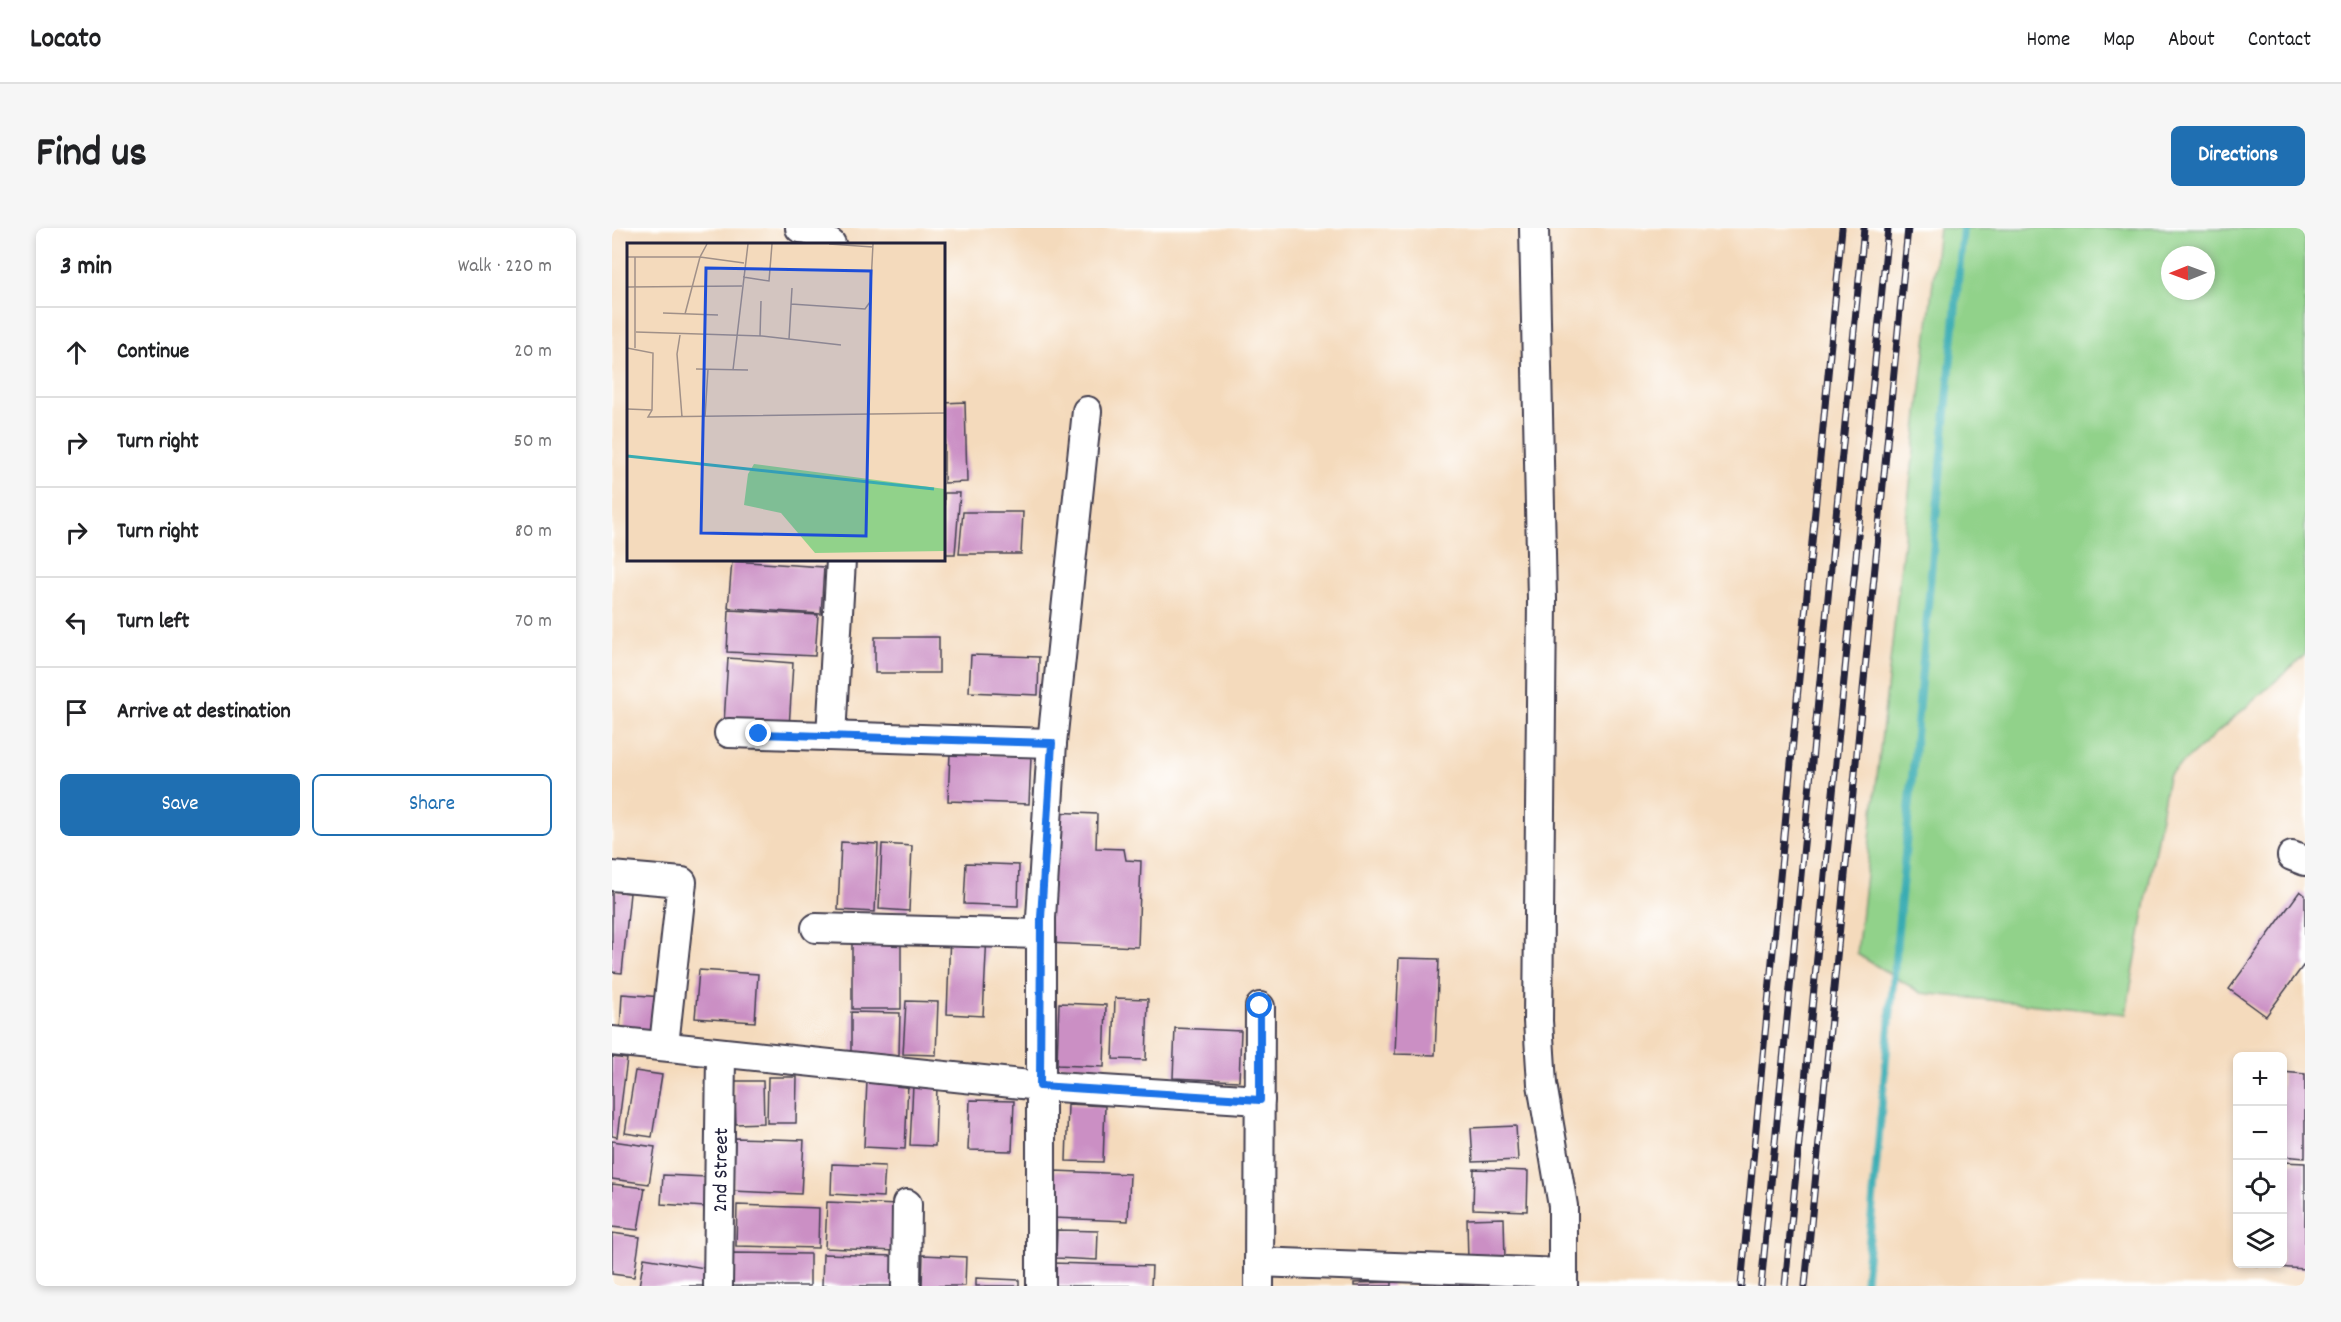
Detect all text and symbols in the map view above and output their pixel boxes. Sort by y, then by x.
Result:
text: Locato [30,21,101,61]
text: Home [2026,26,2070,56]
text: Map [2103,26,2135,56]
text: About [2168,26,2215,56]
text: Contact [2248,26,2311,56]
text: Find us [36,126,147,186]
button: Directions [2171,126,2305,186]
inset map [627,243,945,561]
north arrow [2161,246,2215,300]
text: 3 min [60,249,112,286]
text: Walk · 220 m [458,253,552,281]
icon: ahead [60,336,93,369]
text: Continue [117,337,189,368]
text: 20 m [514,338,552,366]
icon: right [60,426,93,459]
text: Turn right [117,427,199,458]
text: 50 m [514,428,552,456]
icon: right [60,516,93,549]
text: Turn right [117,517,199,548]
text: 80 m [515,518,552,546]
icon: left [60,606,93,639]
text: Turn left [117,607,189,638]
text: 70 m [515,608,552,636]
icon: arrive [60,696,93,729]
text: Arrive at destination [117,697,291,728]
route end [745,720,771,746]
button: Save [60,774,300,836]
button: Share [312,774,552,836]
route start [1246,992,1272,1018]
map controls [2233,1052,2287,1268]
button: + [2233,1052,2287,1106]
button: − [2233,1106,2287,1160]
street label: 2nd Street [707,1127,738,1213]
button: locate [2233,1160,2287,1214]
button: layers [2233,1214,2287,1268]

